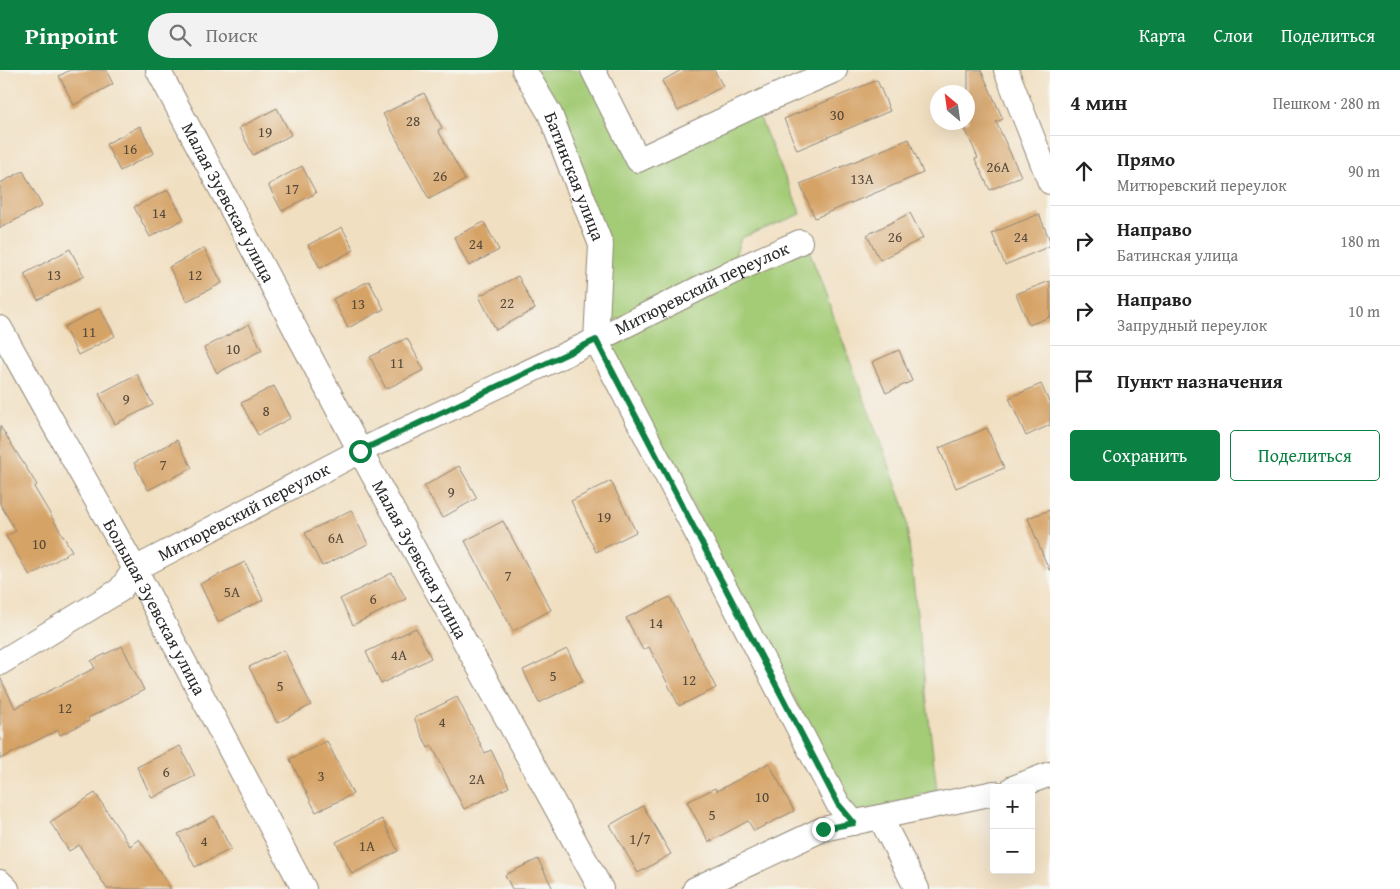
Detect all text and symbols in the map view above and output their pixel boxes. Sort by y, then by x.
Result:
search box [148,13,498,58]
text: Pinpoint [25,18,118,53]
icon: search [166,21,194,49]
text: Поиск [206,21,257,49]
text: Карта [1139,22,1186,49]
text: Слои [1214,22,1253,49]
text: Поделиться [1281,22,1375,49]
north arrow [930,85,975,130]
text: 4 мин [1070,87,1127,118]
text: Пешком · 280 m [1273,91,1380,115]
house number: 30 [830,104,844,125]
street label: Батинская улица [537,108,612,245]
house number: 28 [406,110,420,131]
street label: Малая Зуевская улица [175,117,282,287]
house number: 19 [258,121,272,142]
house number: 16 [123,138,137,159]
text: Прямо [1117,145,1175,173]
house number: 26А [986,156,1010,177]
icon: ahead [1070,157,1098,185]
text: 90 m [1348,159,1380,183]
house number: 26 [433,165,447,186]
house number: 13А [850,168,874,189]
text: Митюревский переулок [1117,173,1287,197]
house number: 17 [285,178,299,199]
house number: 14 [152,202,166,223]
text: Направо [1117,215,1192,243]
house number: 26 [888,226,902,247]
house number: 24 [1014,226,1028,247]
icon: right [1070,227,1098,255]
text: 180 m [1340,229,1380,253]
house number: 24 [469,233,483,254]
street label: Митюревский переулок [610,234,794,342]
text: Батинская улица [1117,243,1238,267]
house number: 13 [47,264,61,285]
house number: 12 [188,264,202,285]
text: Направо [1117,285,1192,313]
house number: 22 [500,292,514,313]
house number: 13 [351,293,365,314]
icon: right [1070,297,1098,325]
text: 10 m [1348,299,1380,323]
text: Запрудный переулок [1117,313,1267,337]
house number: 11 [82,321,96,342]
house number: 10 [226,338,240,359]
house number: 11 [390,352,404,373]
icon: arrive [1070,367,1098,395]
text: Пункт назначения [1117,367,1283,395]
house number: 9 [122,388,130,409]
house number: 8 [262,400,270,421]
button: Сохранить [1070,430,1220,481]
button: Поделиться [1230,430,1380,481]
route start [349,440,372,463]
house number: 7 [159,454,167,475]
street label: Митюревский переулок [153,455,335,568]
street label: Малая Зуевская улица [365,475,475,644]
house number: 9 [447,481,455,502]
house number: 19 [597,506,611,527]
street label: Большая Зуевская улица [97,514,213,700]
house number: 6А [328,527,344,548]
house number: 10 [32,533,46,554]
house number: 7 [504,565,512,586]
house number: 5А [224,581,240,602]
house number: 6 [369,588,377,609]
house number: 14 [649,612,663,633]
house number: 4А [391,644,407,665]
house number: 5 [549,665,557,686]
house number: 12 [682,669,696,690]
house number: 5 [276,675,284,696]
house number: 12 [58,697,72,718]
house number: 4 [438,711,446,732]
house number: 6 [162,761,170,782]
house number: 3 [317,765,325,786]
house number: 2А [469,768,485,789]
map controls [990,784,1035,874]
button: + [990,784,1035,829]
house number: 10 [755,786,769,807]
house number: 5 [708,804,716,825]
route end [812,818,835,841]
house number: 1/7 [629,828,651,849]
button: − [990,829,1035,874]
house number: 4 [200,830,208,851]
house number: 1А [359,835,375,856]

